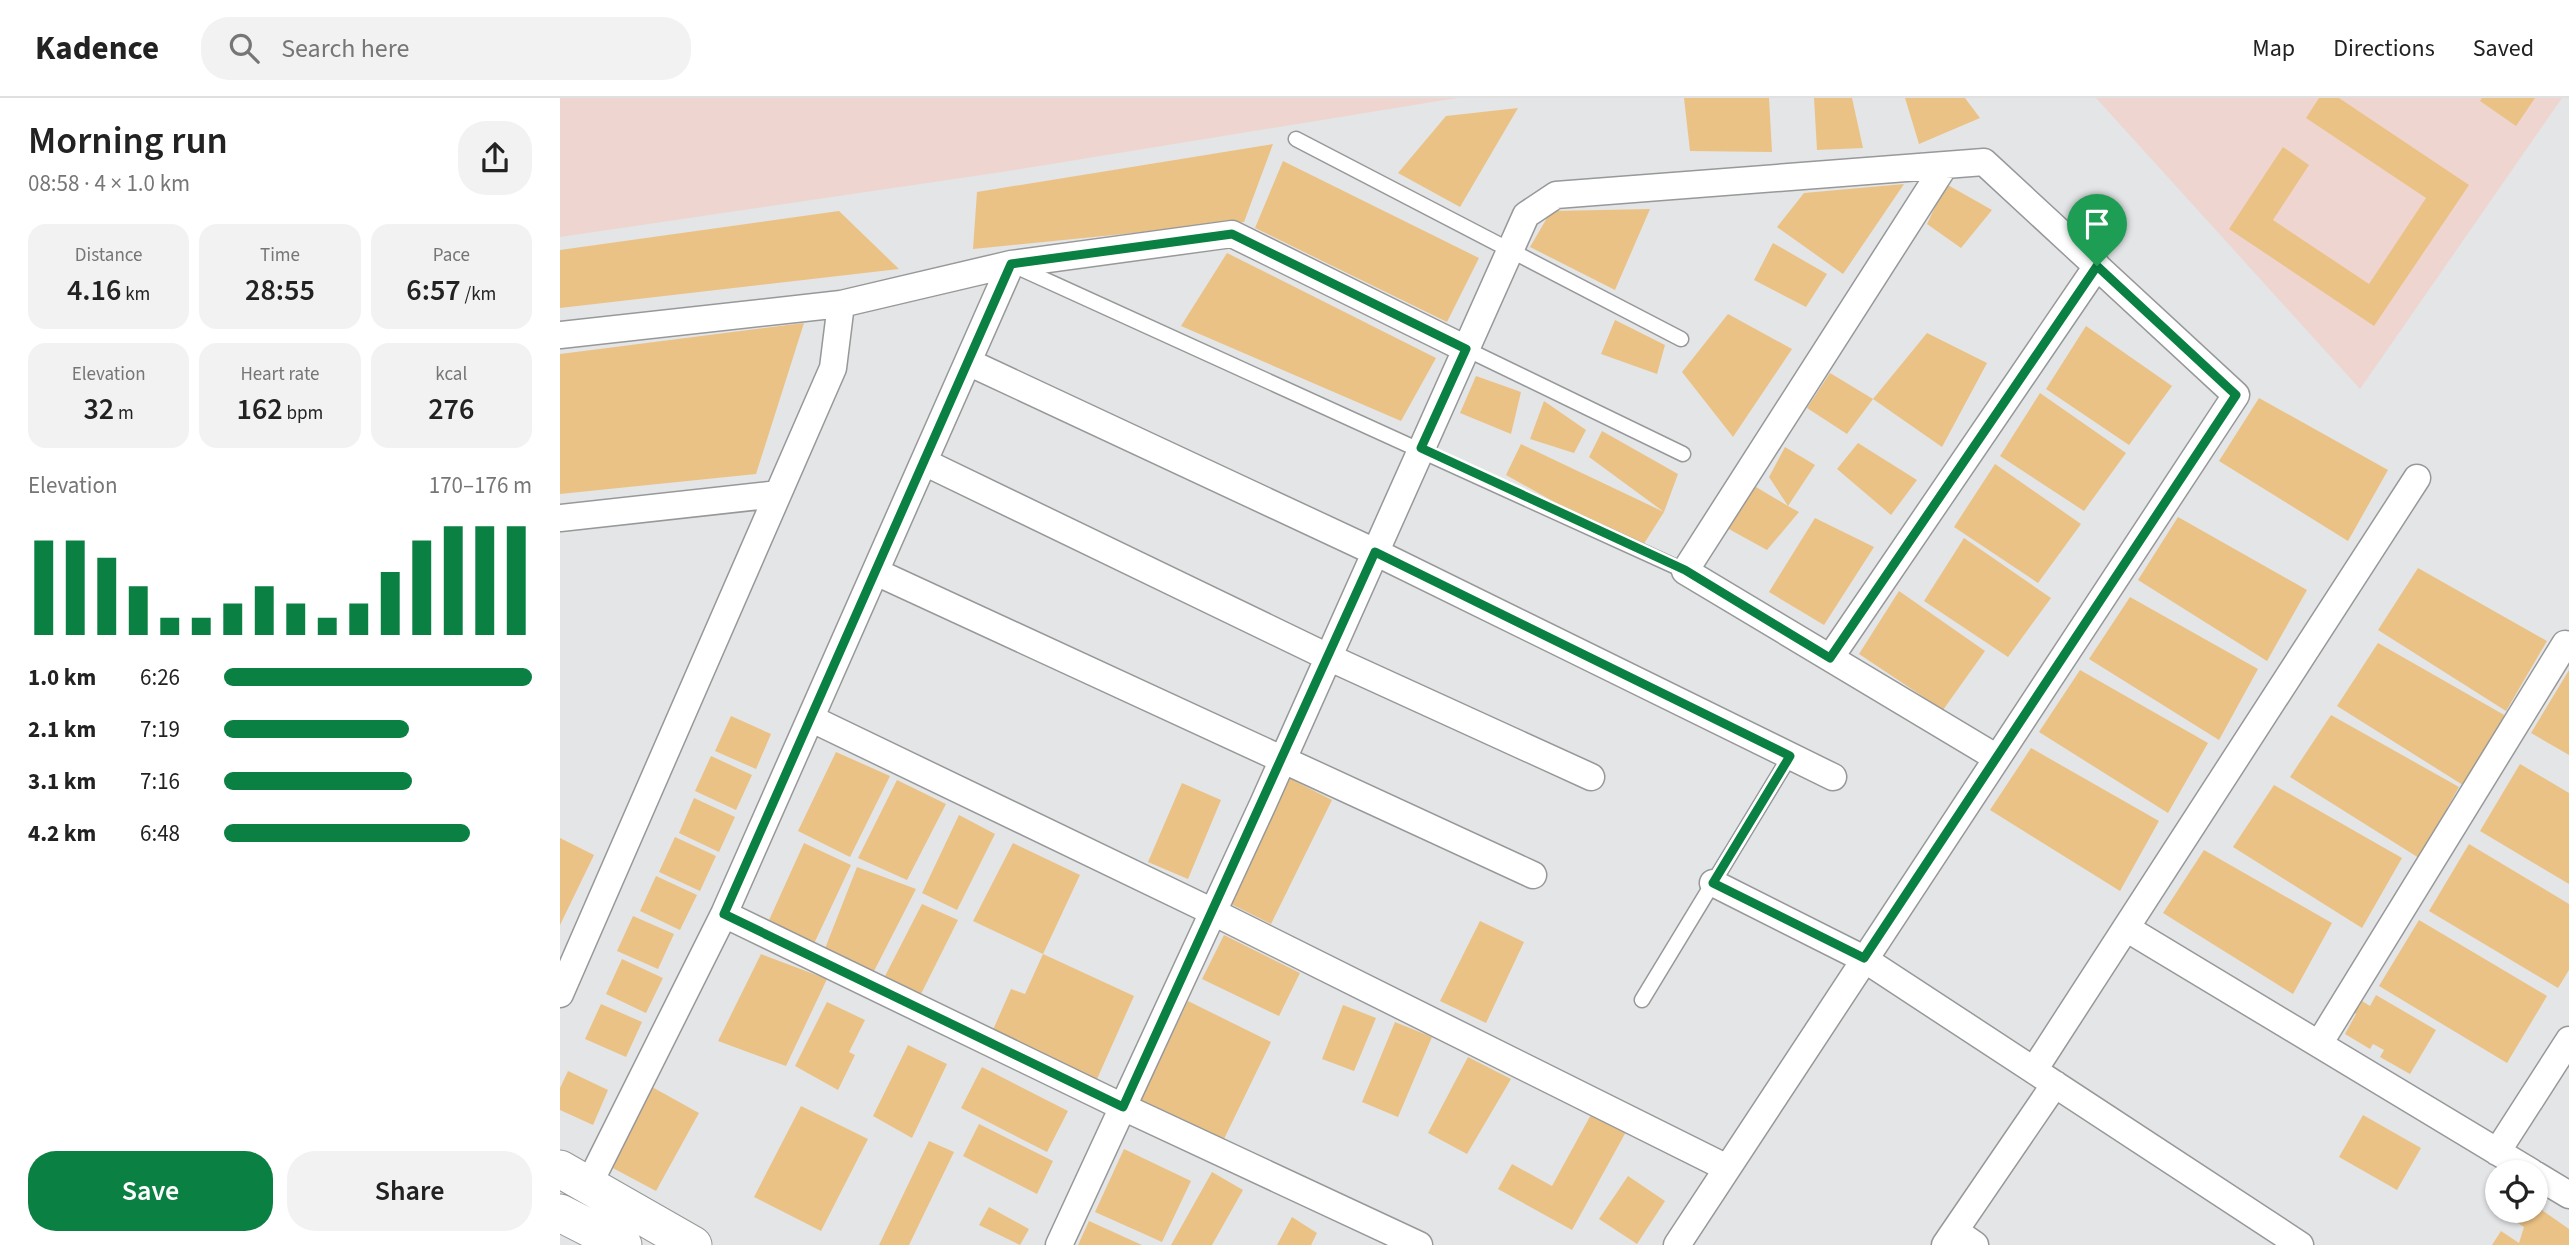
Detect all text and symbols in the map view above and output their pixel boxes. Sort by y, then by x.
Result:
search box [201,17,691,80]
text: Kadence [35,25,159,72]
icon: search [225,29,263,67]
text: Search here [281,30,409,67]
text: Map [2252,31,2295,66]
text: Directions [2333,31,2435,66]
text: Saved [2473,31,2534,66]
text: Morning run [28,114,228,168]
button: share [458,121,532,195]
text: 08:58 · 4 × 1.0 km [28,167,190,200]
pin [2067,194,2127,266]
icon: arrive [2078,205,2116,243]
text: Distance [75,242,142,269]
text: Time [260,242,300,269]
text: Pace [433,242,470,269]
text: 4.16 [67,269,121,312]
text: 28:55 [245,269,315,312]
text: 6:57 [406,269,461,312]
text: km [121,281,150,308]
text: /km [461,281,496,308]
text: Elevation [72,361,146,388]
text: Heart rate [240,361,319,388]
text: kcal [435,361,467,388]
text: 32 [83,388,114,431]
text: 162 [237,388,283,431]
text: 276 [428,388,474,431]
text: m [114,400,134,427]
text: bpm [283,400,323,427]
text: Elevation [28,469,118,502]
text: 170–176 m [429,469,532,502]
text: 1.0 km [28,661,96,694]
text: 6:26 [140,661,180,694]
text: 2.1 km [28,713,96,746]
text: 7:19 [140,713,180,746]
text: 3.1 km [28,765,96,798]
text: 7:16 [140,765,180,798]
text: 4.2 km [28,817,96,850]
text: 6:48 [140,817,180,850]
button: Save [28,1151,273,1231]
button: Share [287,1151,532,1231]
map controls [2485,1160,2548,1223]
button: locate [2485,1160,2548,1223]

